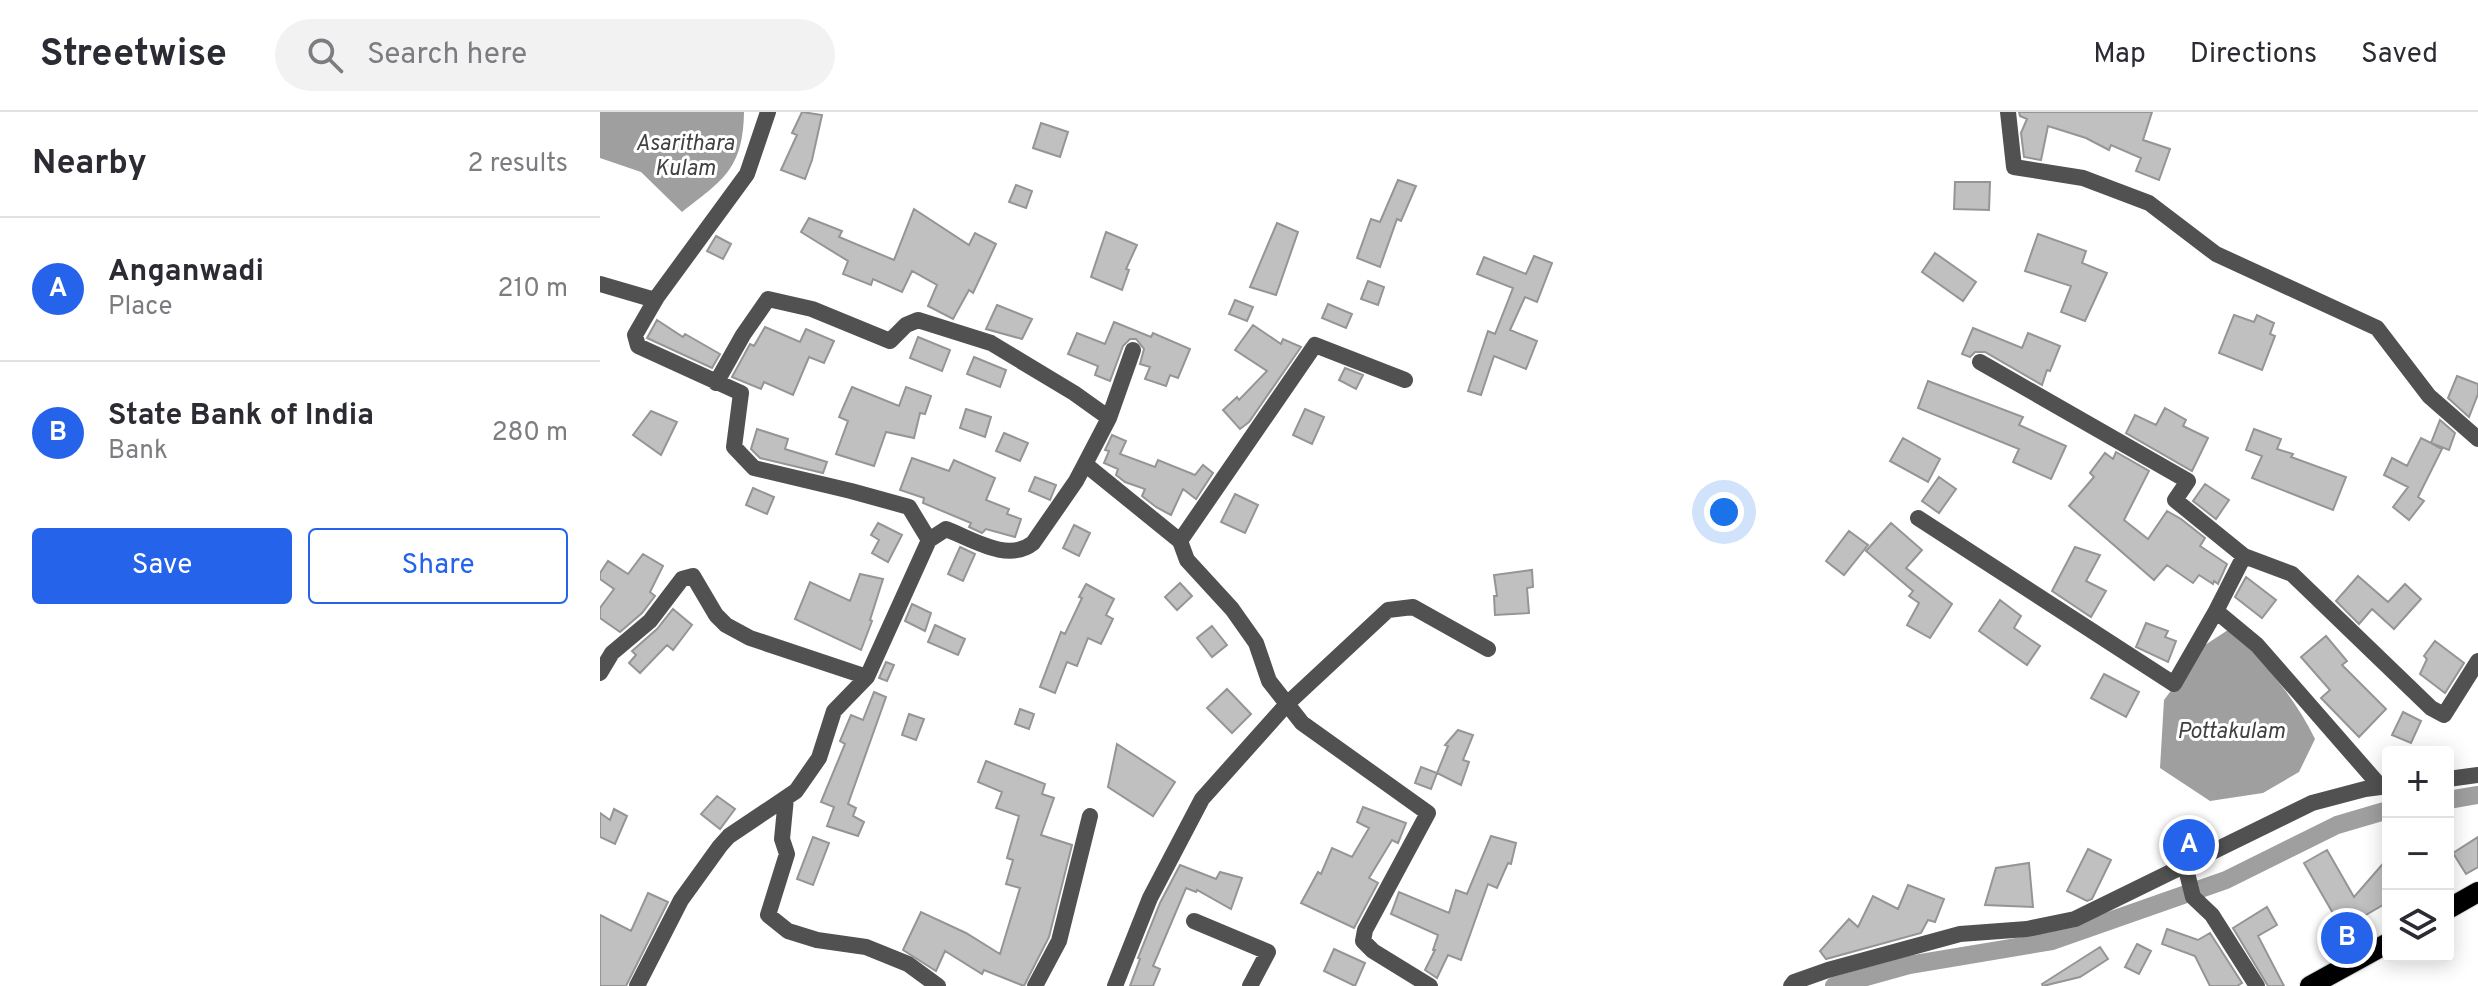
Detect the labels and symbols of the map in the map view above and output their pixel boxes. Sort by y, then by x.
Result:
water label: Asarithara Kulam [636,131,735,183]
your location [1704,492,1744,532]
water label: Pottakulam [2177,719,2285,746]
pin: A [2163,815,2215,875]
pin: B [2321,908,2373,968]

